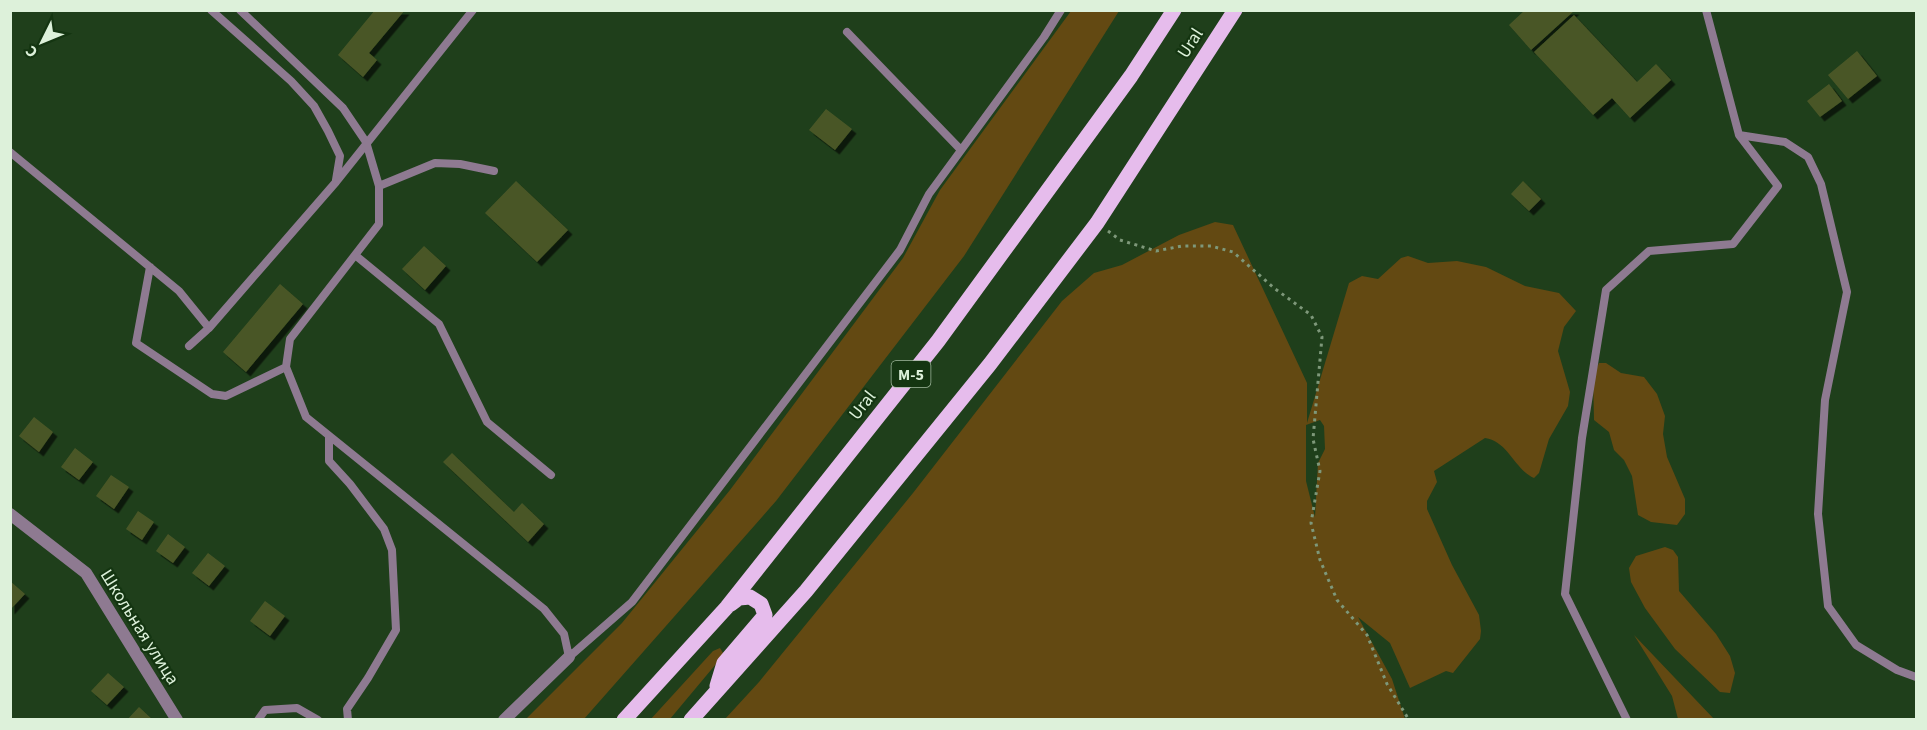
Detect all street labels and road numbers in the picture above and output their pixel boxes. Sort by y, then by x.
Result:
street label: Ural [1171,23,1209,63]
road number: М-5 [892,361,930,387]
street label: Ural [843,385,882,425]
street label: Школьная улица [94,565,185,690]

